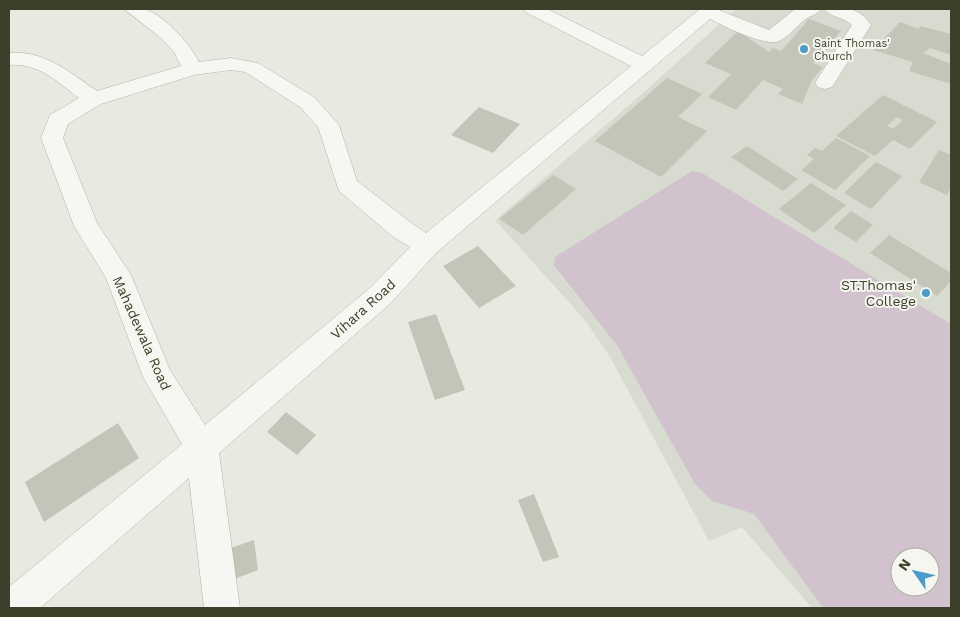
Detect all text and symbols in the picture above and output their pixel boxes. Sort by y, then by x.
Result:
place label: Saint Thomas' Church [814,37,890,63]
marker: Saint Thomas' Church [798,43,810,55]
street label: Mahadewala Road [110,273,174,393]
street label: Vihara Road [327,276,399,342]
place label: ST.Thomas' College [841,277,916,309]
marker: ST.Thomas' College [920,287,932,299]
north arrow [890,547,940,597]
text: N [895,556,914,574]

